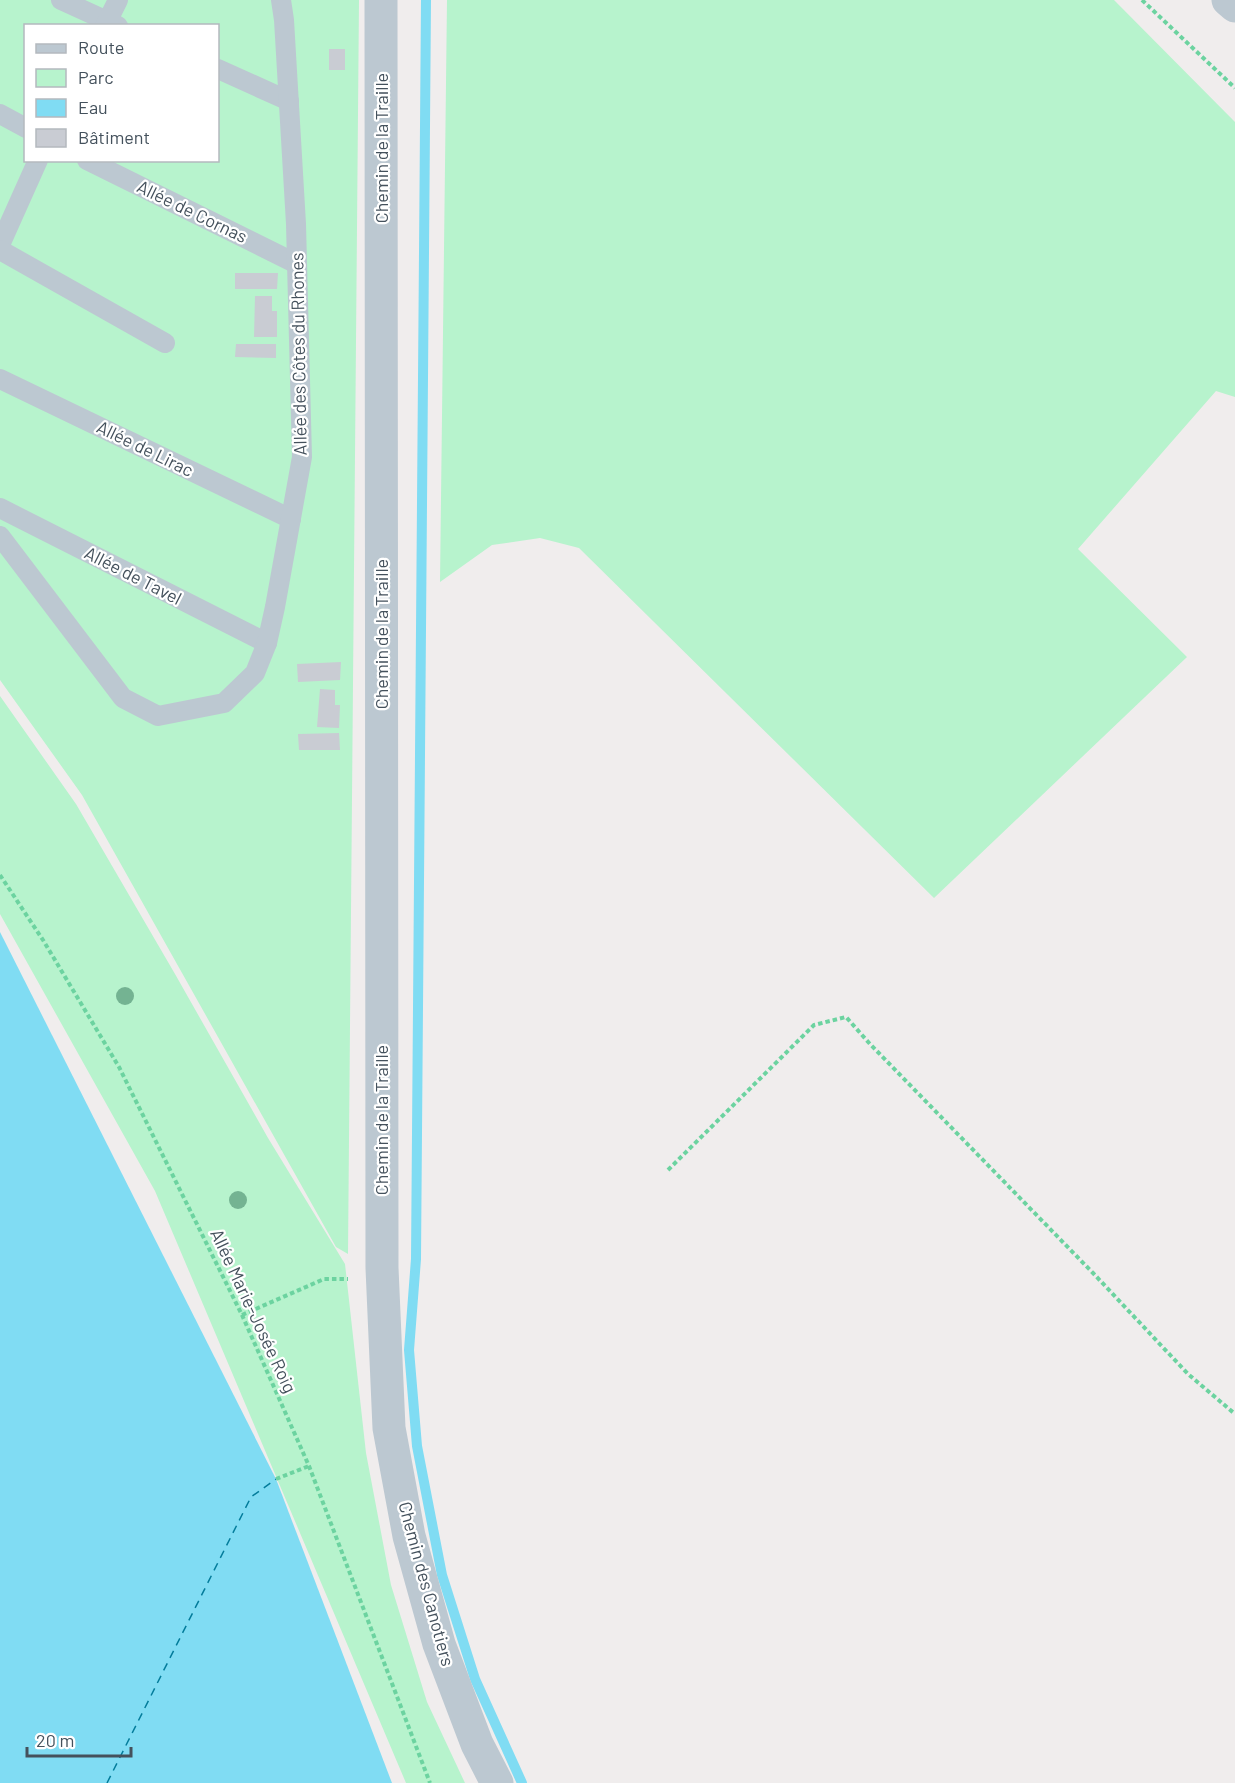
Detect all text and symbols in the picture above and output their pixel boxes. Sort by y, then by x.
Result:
legend [24,24,219,162]
text: Route [78,36,124,58]
text: Parc [78,66,114,88]
street label: Chemin de la Traille [370,73,392,223]
text: Eau [78,96,108,118]
text: Bâtiment [78,126,150,148]
street label: Allée de Cornas [134,175,251,247]
street label: Allée des Côtes du Rhones [285,252,311,456]
street label: Allée de Lirac [93,415,197,481]
street label: Allée de Tavel [81,541,186,609]
street label: Chemin de la Traille [370,559,392,709]
street label: Chemin de la Traille [370,1045,392,1195]
street label: Allée Marie-Josée Roig [206,1225,302,1396]
street label: Chemin des Canotiers [394,1499,460,1668]
scale bar [27,1720,130,1758]
text: 20 m [36,1729,74,1751]

